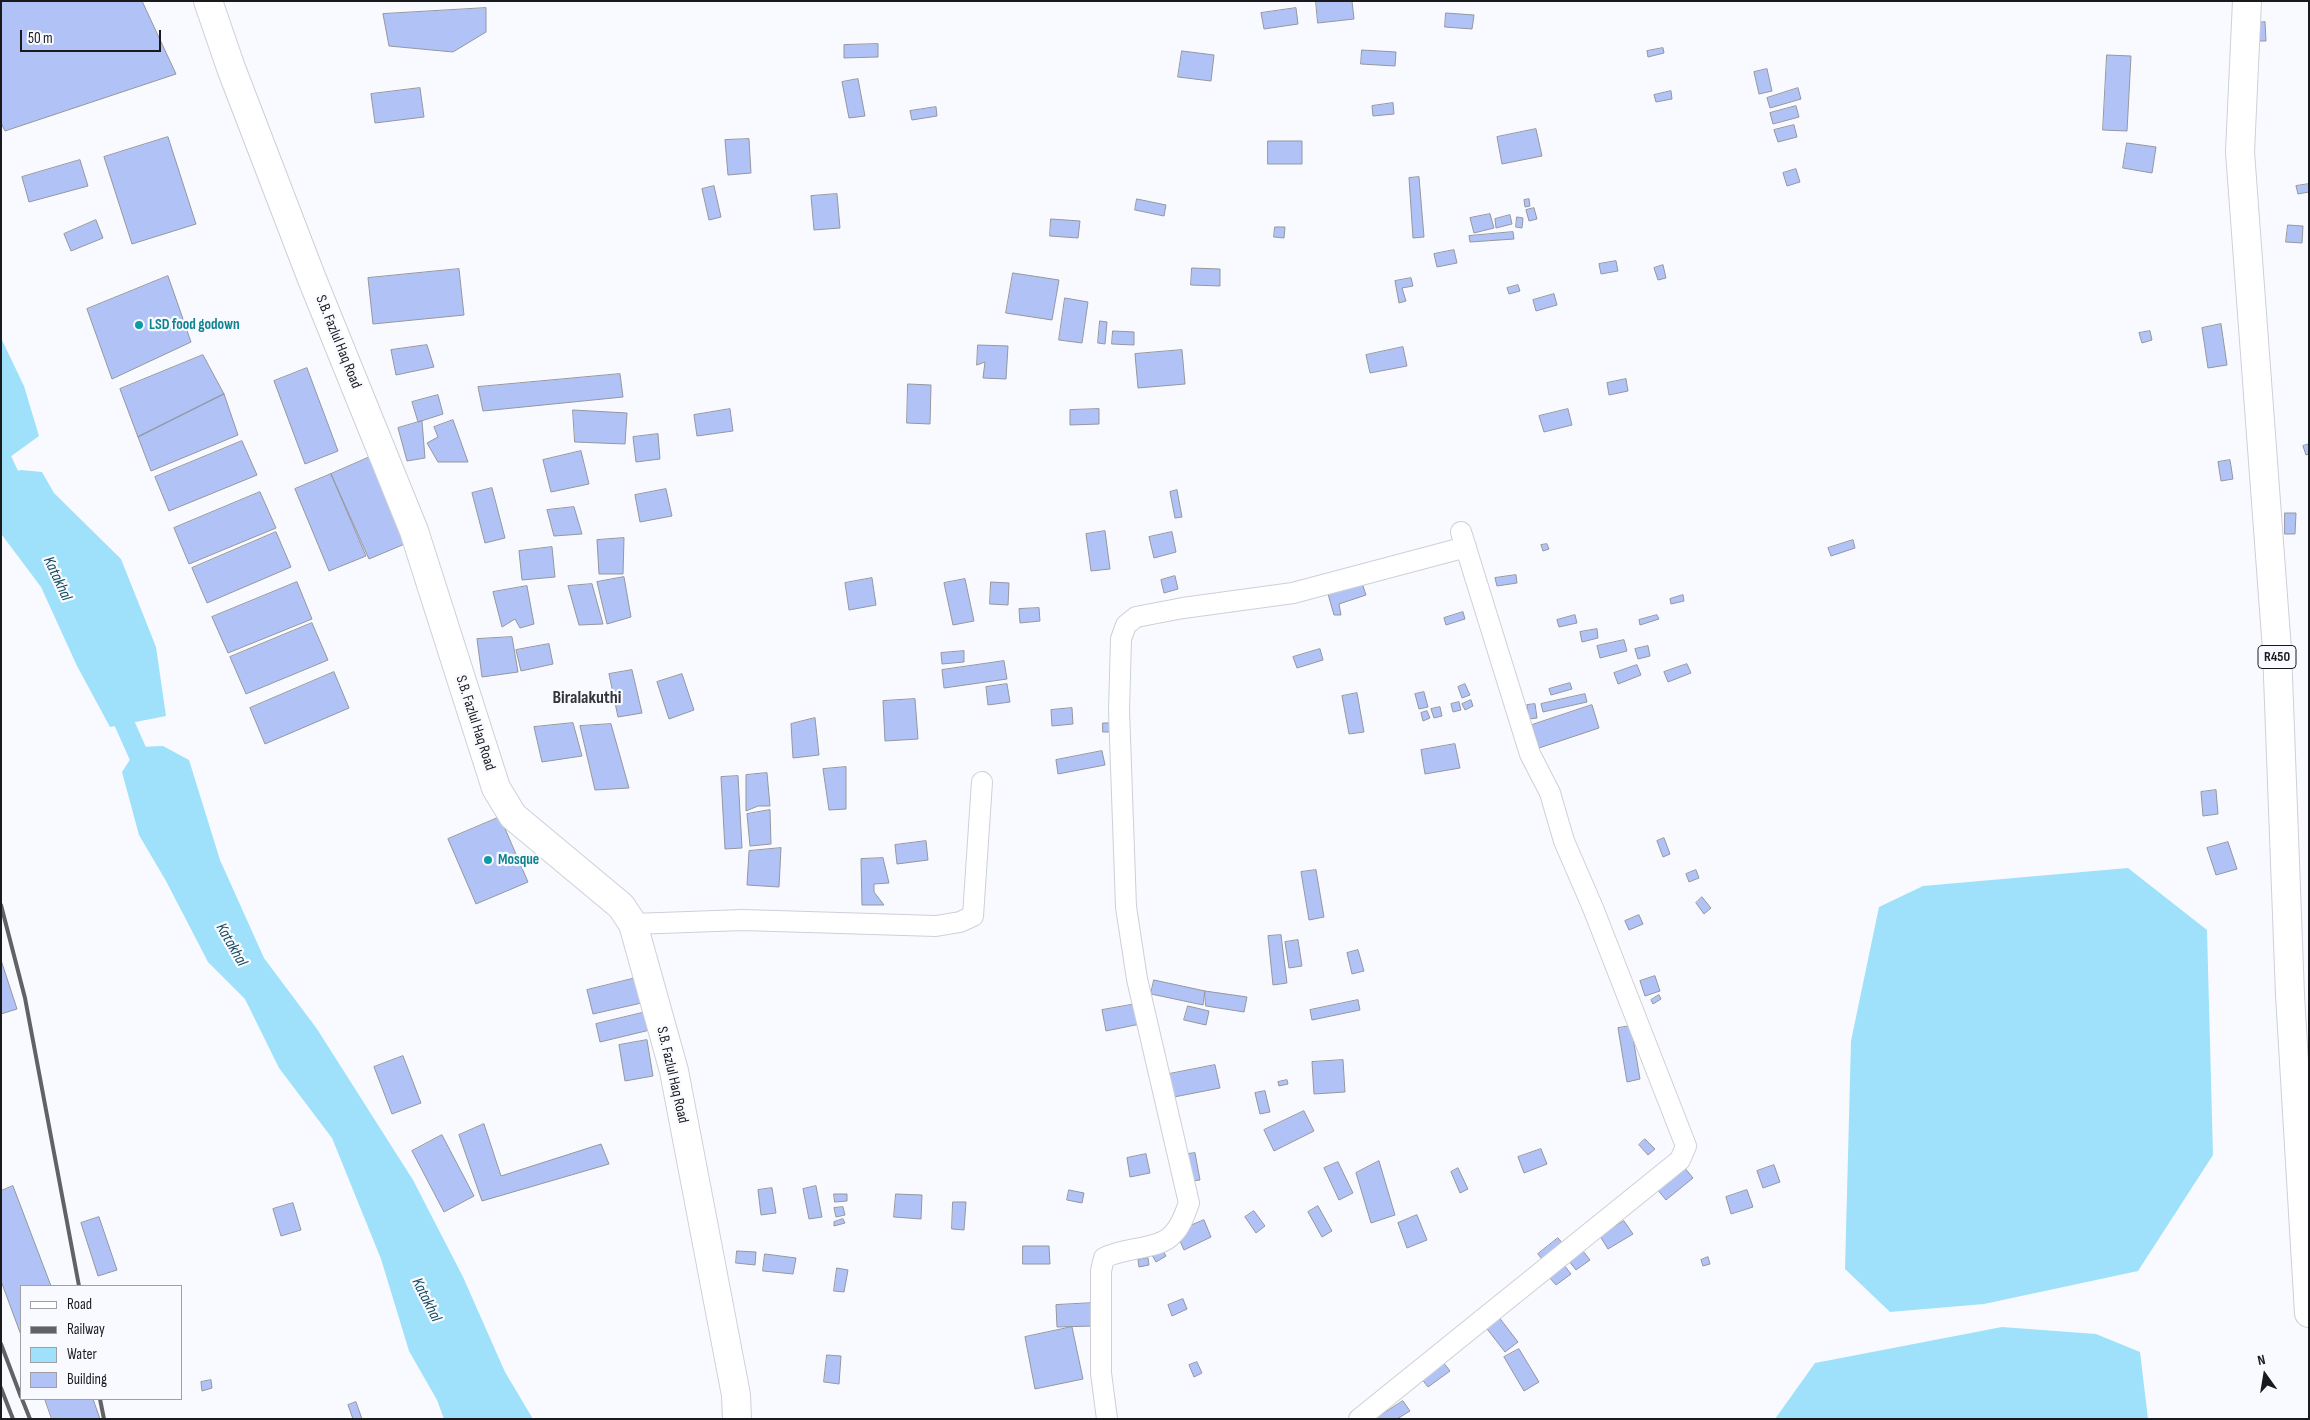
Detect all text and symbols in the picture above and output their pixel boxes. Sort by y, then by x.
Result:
scale bar [22,20,164,52]
text: 50 m [28,29,53,48]
street label: S.B. Fazlul Haq Road [311,293,365,391]
place label: LSD food godown [149,316,240,334]
marker: LSD food godown [133,319,145,331]
water label: Katakhal [38,554,76,604]
road number: R450 [2258,646,2296,669]
street label: S.B. Fazlul Haq Road [451,673,499,773]
district label: Biralakuthi [553,687,621,709]
place label: Mosque [498,851,539,869]
marker: Mosque [482,854,494,866]
water label: Katakhal [211,920,251,970]
street label: S.B. Fazlul Haq Road [652,1025,692,1125]
water label: Katakhal [407,1275,445,1325]
legend [20,1285,182,1400]
text: Road [67,1295,92,1314]
text: Railway [67,1320,105,1339]
text: Water [67,1345,97,1364]
north arrow [2240,1350,2290,1400]
text: N [2256,1351,2267,1369]
text: Building [67,1370,107,1389]

